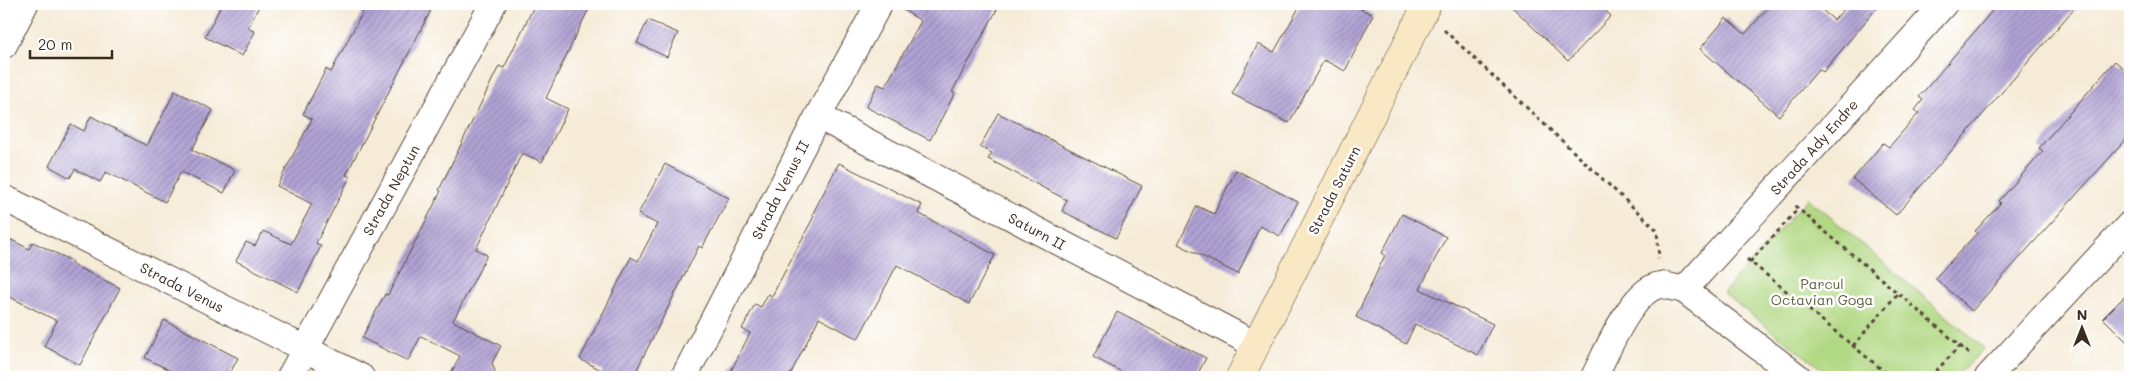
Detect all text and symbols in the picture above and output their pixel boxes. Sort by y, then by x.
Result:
scale bar [30,28,112,60]
text: 20 m [38,34,72,54]
street label: Strada Ady Endre [1766,95,1862,199]
street label: Strada Venus II [747,137,813,243]
street label: Strada Neptun [358,141,424,239]
street label: Strada Saturn [1303,142,1365,238]
street label: Saturn II [1005,208,1069,254]
street label: Strada Venus [137,258,227,316]
park label: Parcul Octavian Goga [1771,274,1873,309]
north arrow [2056,304,2106,354]
text: N [2077,305,2087,324]

